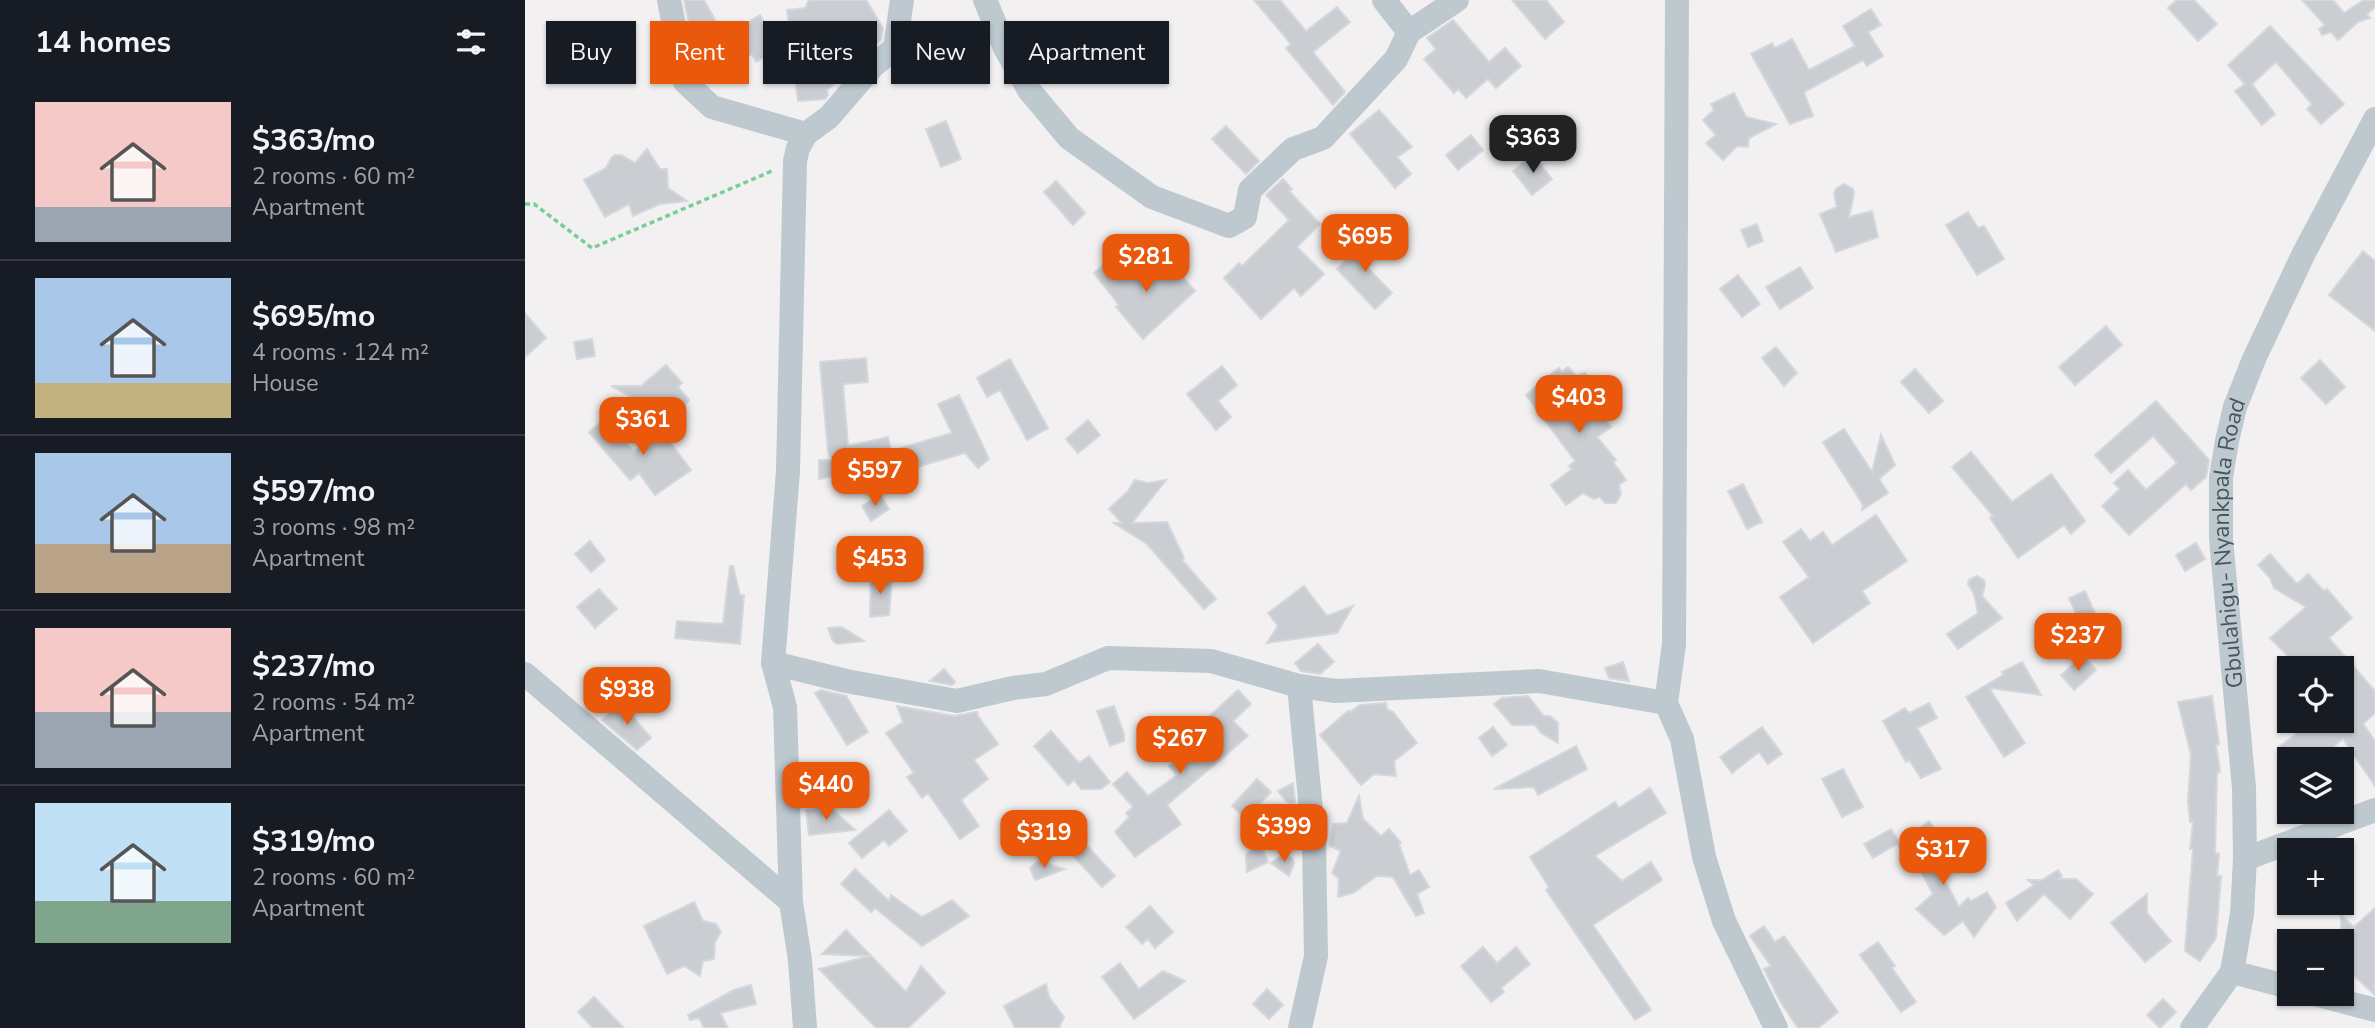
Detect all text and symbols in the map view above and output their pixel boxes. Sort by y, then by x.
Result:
chip: Buy [546,21,636,84]
chip: Rent [650,21,749,84]
chip: Filters [763,21,877,84]
chip: New [891,21,990,84]
chip: Apartment [1004,21,1169,84]
text: 14 homes [35,22,171,63]
icon: filters [452,23,490,61]
pin: $363 [1492,116,1574,175]
text: $363/mo [252,120,375,161]
text: $363 [1505,122,1561,153]
icon: home [91,130,175,214]
text: 2 rooms · 60 m² [252,161,415,192]
text: Apartment [252,192,364,223]
pin: $695 [1324,215,1406,274]
text: $695 [1337,221,1393,252]
pin: $281 [1105,234,1187,294]
text: $281 [1118,241,1174,272]
text: $695/mo [252,296,375,337]
icon: home [91,306,175,390]
text: 4 rooms · 124 m² [252,337,429,368]
text: House [252,368,319,399]
pin: $403 [1538,376,1620,435]
text: $403 [1551,382,1607,413]
street label: Gbulahigu- Nyankpala Road [2206,393,2253,690]
pin: $361 [602,398,684,457]
text: $361 [615,404,671,435]
pin: $597 [834,448,916,508]
text: $597 [847,455,903,486]
text: $597/mo [252,471,375,512]
icon: home [91,481,175,565]
text: 3 rooms · 98 m² [252,512,415,543]
pin: $453 [839,536,921,596]
text: Apartment [252,543,364,574]
text: $453 [852,543,908,574]
pin: $237 [2037,614,2119,673]
text: $237 [2050,620,2106,651]
text: $237/mo [252,646,375,687]
icon: home [91,656,175,740]
map controls [2277,656,2354,1006]
button: locate [2277,656,2354,733]
pin: $938 [586,668,668,727]
text: $938 [599,674,655,705]
text: 2 rooms · 54 m² [252,687,415,718]
pin: $267 [1139,716,1221,776]
text: Apartment [252,718,364,749]
text: $267 [1152,723,1208,754]
button: layers [2277,747,2354,824]
pin: $440 [785,762,867,822]
text: $440 [798,769,854,800]
pin: $399 [1243,804,1325,864]
pin: $319 [1003,810,1085,870]
text: $399 [1256,811,1312,842]
text: $319 [1016,817,1072,848]
text: $319/mo [252,821,375,862]
pin: $317 [1902,828,1984,887]
icon: home [91,831,175,915]
text: $317 [1915,834,1971,865]
button: + [2277,838,2354,915]
text: 2 rooms · 60 m² [252,862,415,893]
text: Apartment [252,893,364,924]
button: − [2277,929,2354,1006]

